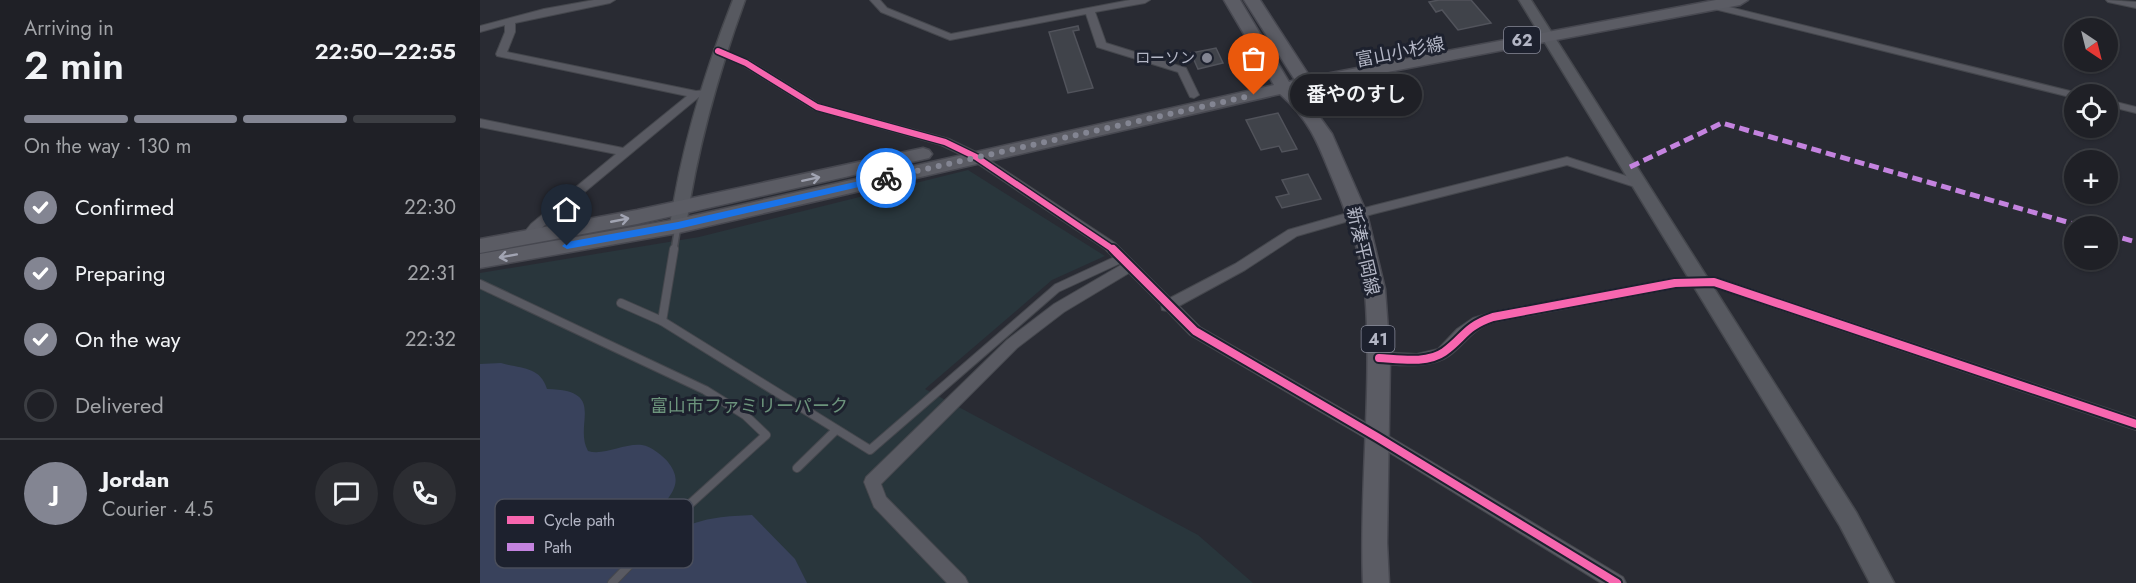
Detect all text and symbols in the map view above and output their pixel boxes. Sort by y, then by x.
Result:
text: Arriving in [24,14,114,43]
north arrow [2064,18,2118,72]
map controls [2064,18,2118,270]
road number: 62 [1504,27,1540,53]
street label: 富山小杉線 [1353,31,1447,73]
pin [1228,33,1279,95]
text: 22:50–22:55 [315,35,456,67]
text: 2 min [24,37,124,94]
icon: bag [1237,42,1270,75]
place label: ローソン [1135,47,1195,69]
marker: ローソン [1200,51,1214,65]
callout: 番やのすし [1290,74,1422,116]
text: 番やのすし [1306,80,1406,109]
button: locate [2064,84,2118,138]
text: On the way · 130 m [24,132,191,161]
courier [856,148,916,208]
button: + [2064,150,2118,204]
icon: bike [870,162,903,195]
one-way arrow [801,172,820,184]
pin [541,184,592,246]
icon: check [24,191,57,224]
text: Confirmed [75,191,174,223]
text: 22:30 [404,193,456,222]
icon: home [550,193,583,226]
street label: 新湊平岡線 [1340,204,1386,298]
one-way arrow [610,214,629,225]
button: − [2064,216,2118,270]
one-way arrow [499,251,519,262]
icon: check [24,257,57,290]
text: Preparing [75,257,166,289]
text: 22:31 [407,259,456,288]
icon: check [24,323,57,356]
text: On the way [75,323,180,355]
text: 22:32 [405,325,456,354]
road number: 41 [1362,326,1394,352]
text: Delivered [75,389,164,421]
park label: 富山市ファミリーパーク [650,393,848,419]
button: chat [315,462,378,525]
button: phone [393,462,456,525]
text: Jordan [102,463,169,495]
text: J [52,477,59,509]
text: Courier · 4.5 [102,495,213,524]
legend [495,499,693,568]
text: Cycle path [544,509,615,532]
text: Path [544,536,572,559]

